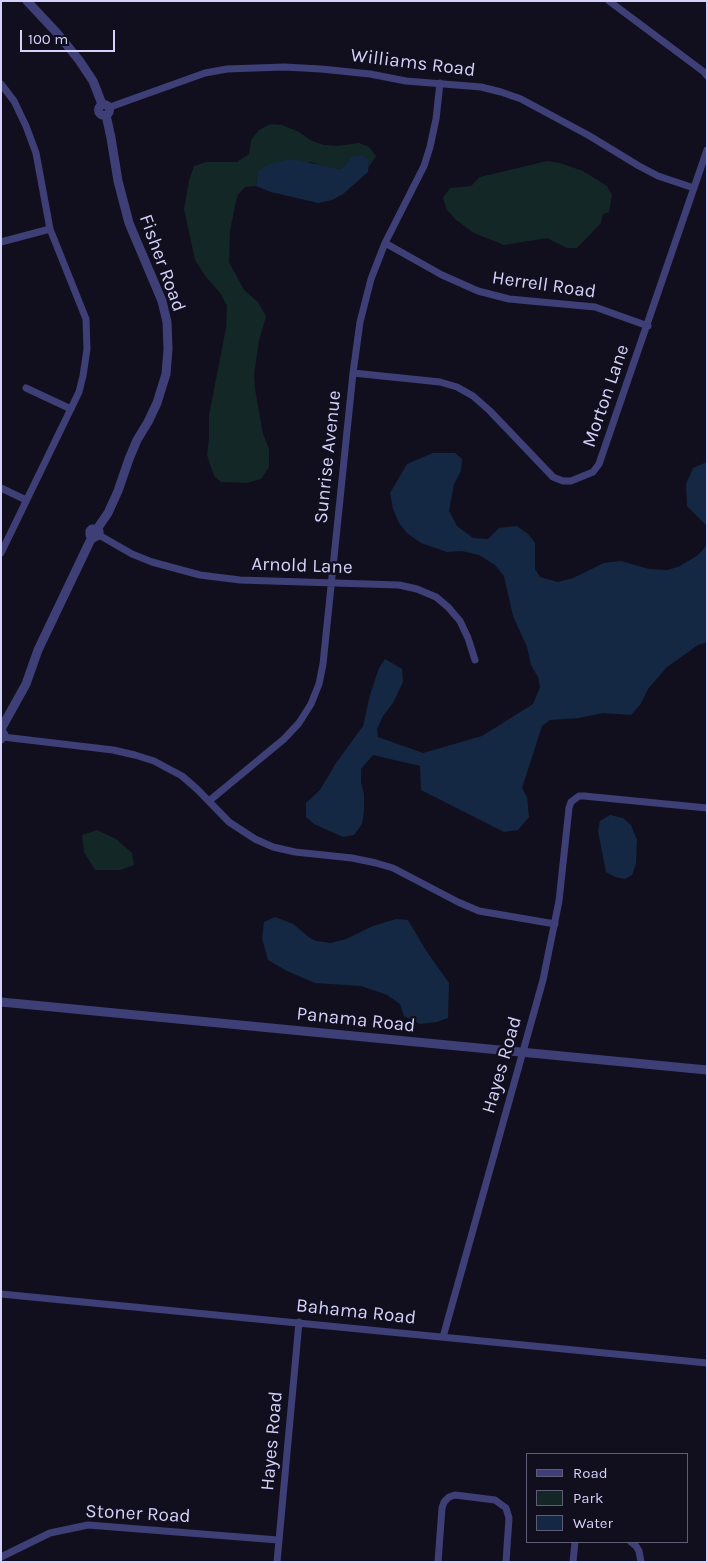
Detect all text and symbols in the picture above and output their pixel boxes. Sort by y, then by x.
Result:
scale bar [22,20,118,52]
text: 100 m [28,30,68,48]
street label: Williams Road [349,44,477,82]
street label: Fisher Road [134,211,190,315]
street label: Herrell Road [491,266,597,304]
street label: Morton Lane [578,342,634,450]
street label: Sunrise Avenue [310,389,346,525]
street label: Arnold Lane [251,553,353,579]
street label: Panama Road [295,1002,417,1038]
street label: Hayes Road [477,1014,527,1116]
street label: Bahama Road [295,1294,417,1330]
street label: Hayes Road [256,1390,288,1492]
legend [526,1453,688,1543]
text: Road [573,1464,608,1482]
text: Park [573,1489,603,1507]
street label: Stoner Road [85,1500,191,1528]
text: Water [573,1514,613,1532]

